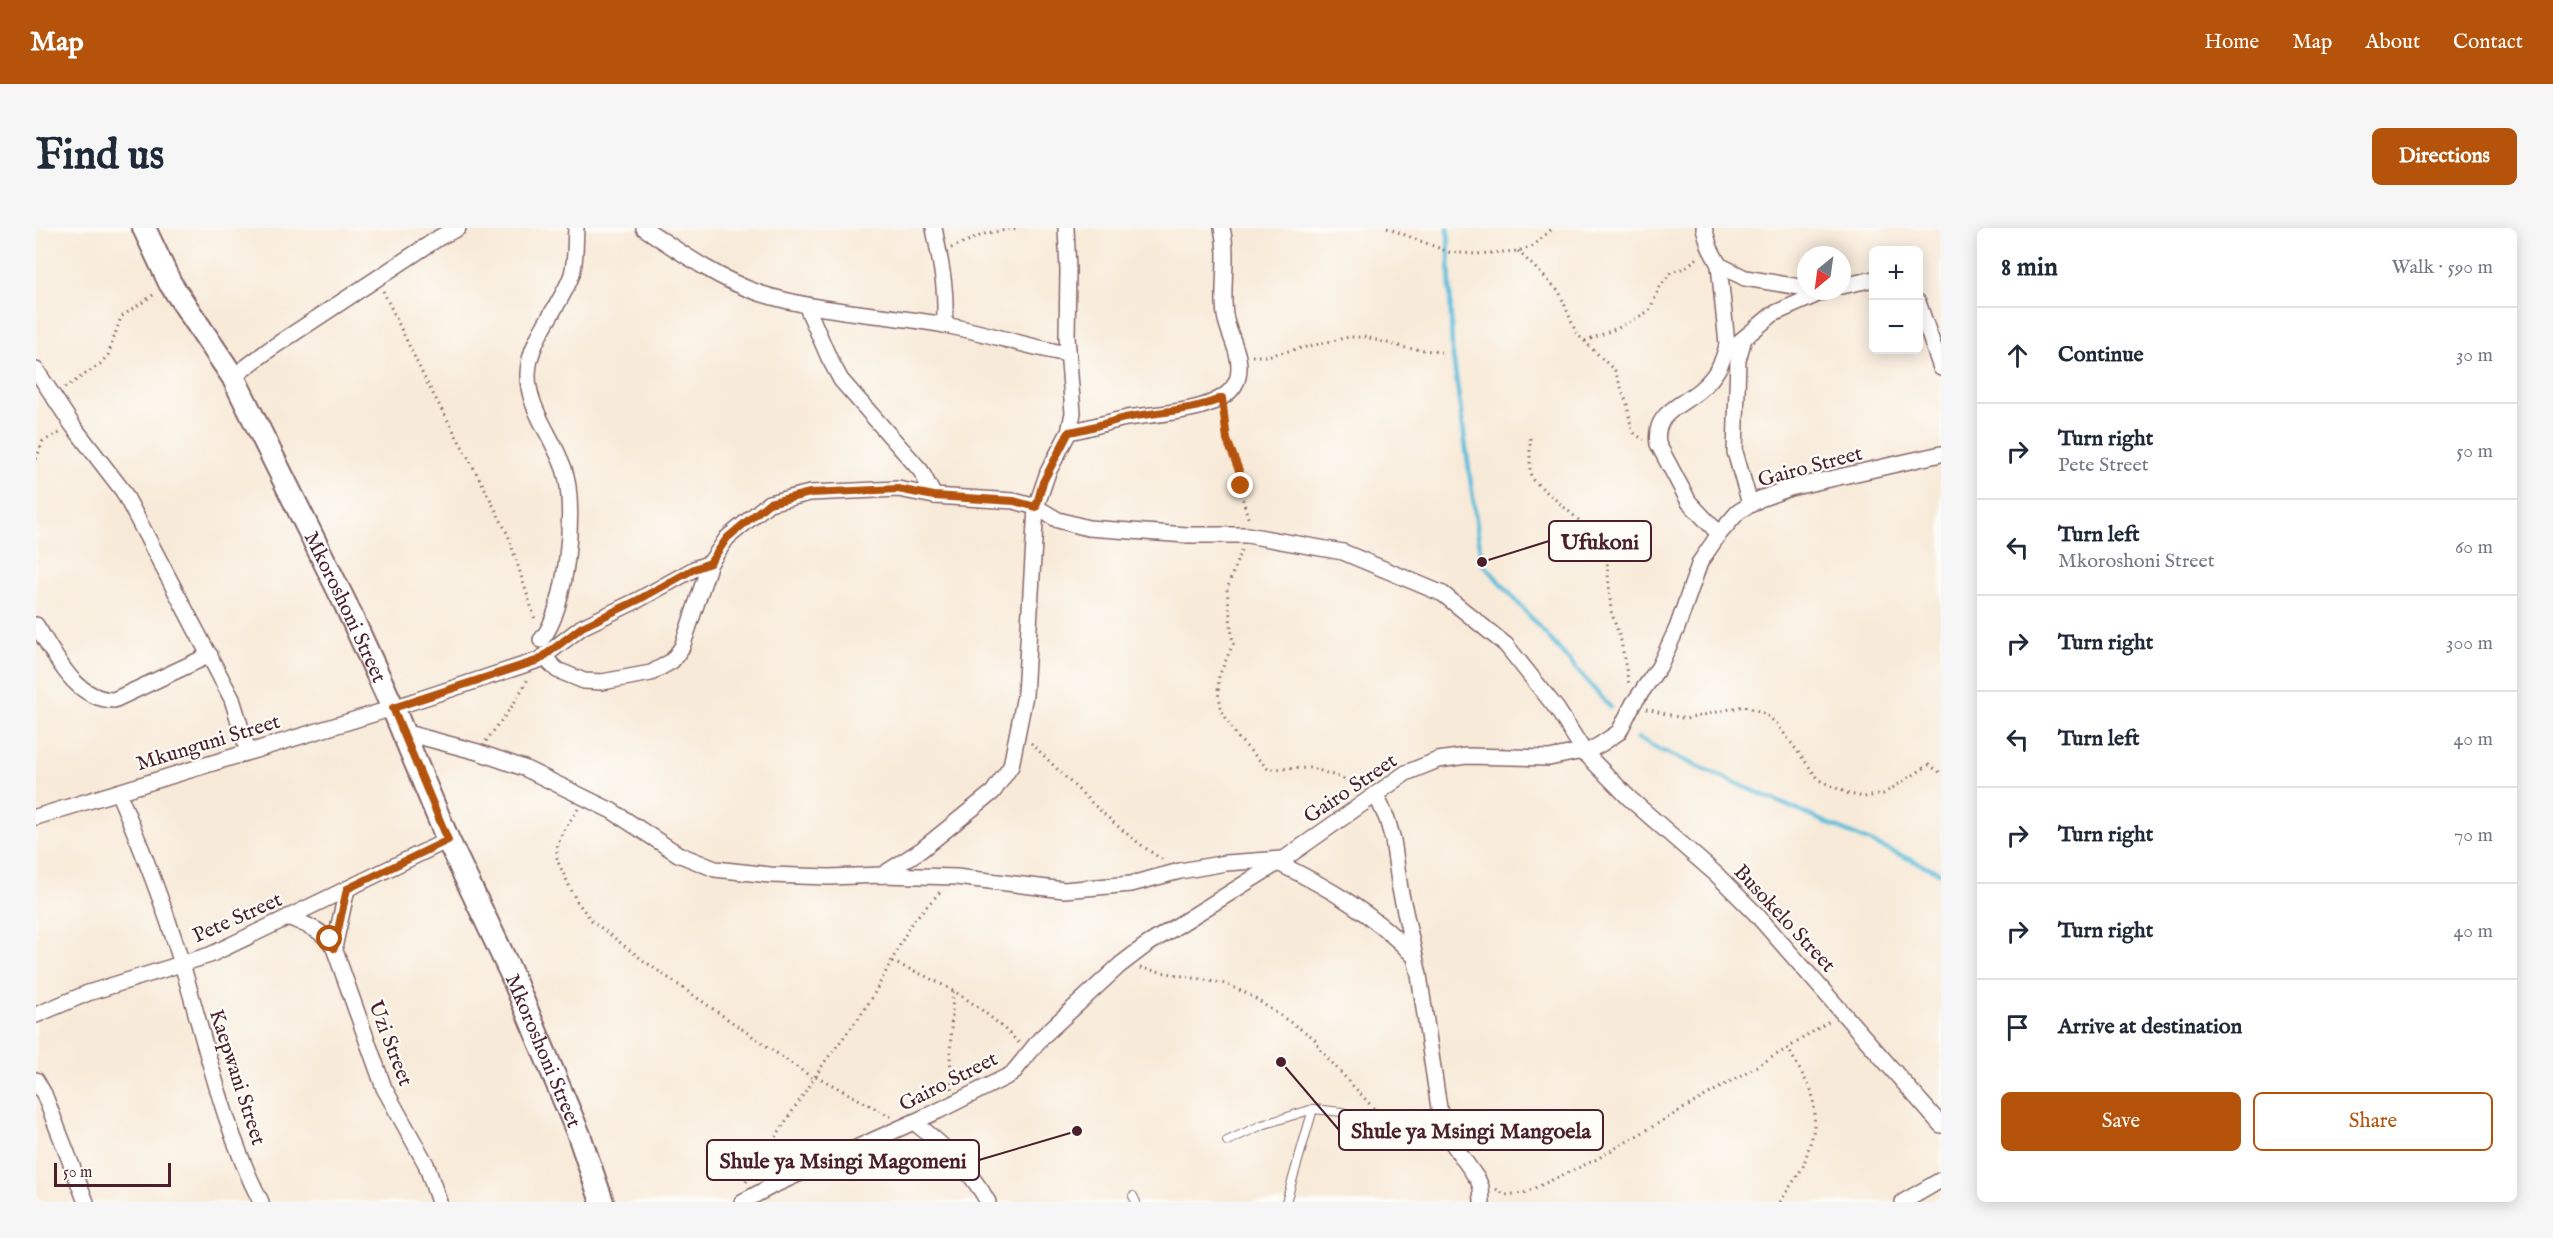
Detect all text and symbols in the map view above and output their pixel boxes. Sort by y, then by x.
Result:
text: Map [30,25,84,60]
text: Home [2204,29,2259,56]
text: Map [2292,29,2332,56]
text: About [2365,29,2420,56]
text: Contact [2453,29,2523,56]
button: Directions [2372,128,2517,185]
text: Find us [36,130,164,183]
north arrow [1797,246,1851,300]
map controls [1869,246,1923,354]
button: + [1869,246,1923,300]
text: 8 min [2001,251,2058,284]
text: Walk · 590 m [2392,255,2493,280]
button: − [1869,300,1923,354]
icon: ahead [2001,339,2034,372]
text: Continue [2058,341,2144,369]
text: 30 m [2456,343,2493,368]
text: Turn right [2058,425,2153,453]
icon: right [2001,435,2034,468]
text: 50 m [2456,439,2493,464]
street label: Gairo Street [1755,441,1866,494]
text: Pete Street [2058,453,2149,478]
route end [1227,472,1253,498]
callout: Ufukoni [1549,521,1651,561]
text: Turn left [2058,521,2140,549]
street label: Mkoroshoni Street [297,527,392,687]
text: Ufukoni [1560,529,1639,557]
icon: left [2001,531,2034,564]
text: 60 m [2455,535,2493,560]
text: Mkoroshoni Street [2058,549,2215,574]
icon: right [2001,627,2034,660]
text: Turn right [2058,629,2153,657]
text: 300 m [2446,631,2493,656]
street label: Mkunguni Street [133,709,284,778]
icon: left [2001,723,2034,756]
text: Turn left [2058,725,2140,753]
text: 40 m [2454,727,2493,752]
street label: Gairo Street [1299,748,1403,830]
icon: right [2001,819,2034,852]
text: Turn right [2058,821,2153,849]
text: 70 m [2454,823,2493,848]
street label: Busokelo Street [1727,859,1841,979]
street label: Pete Street [189,887,287,950]
icon: right [2001,915,2034,948]
text: Turn right [2058,917,2153,945]
text: 40 m [2454,919,2493,944]
route start [316,925,342,951]
street label: Mkoroshoni Street [498,970,586,1132]
street label: Uzi Street [361,997,418,1090]
street label: Kaepwani Street [202,1006,271,1149]
icon: arrive [2001,1011,2034,1044]
text: Arrive at destination [2058,1013,2242,1041]
street label: Gairo Street [895,1046,1003,1119]
button: Save [2001,1092,2241,1151]
button: Share [2253,1092,2493,1151]
callout: Shule ya Msingi Mangoela [1339,1110,1603,1150]
text: Shule ya Msingi Mangoela [1351,1118,1591,1146]
callout: Shule ya Msingi Magomeni [707,1140,979,1180]
text: Shule ya Msingi Magomeni [719,1148,967,1176]
scale bar [54,1160,171,1188]
text: 50 m [63,1163,92,1183]

